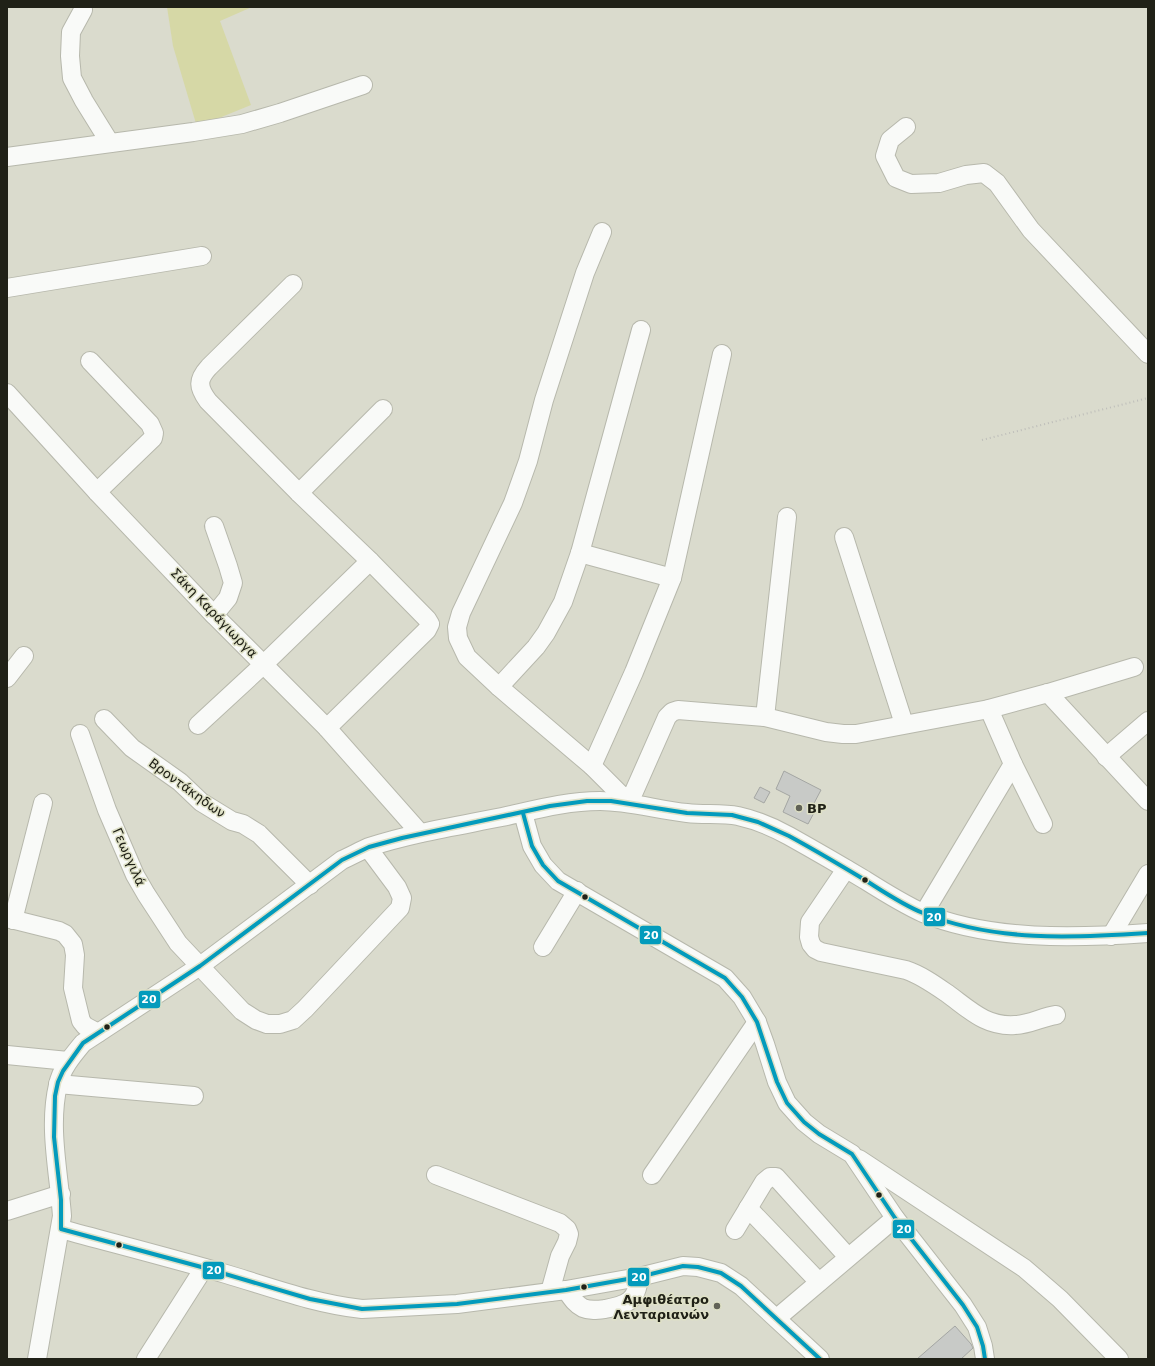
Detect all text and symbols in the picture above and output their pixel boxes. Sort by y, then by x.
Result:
street label: Σάκη Καράγιωργα [168,565,260,661]
street label: Βροντάκηδων [146,755,228,821]
place label: BP [807,801,826,816]
marker: BP [794,803,804,813]
street label: Γεωργιλά [110,826,148,888]
unlabelled marker [860,875,870,885]
unlabelled marker [580,892,590,902]
line badge: 20 [923,907,946,927]
text: 20 [926,911,942,924]
line badge: 20 [639,925,662,945]
text: 20 [643,929,659,942]
line badge: 20 [138,990,161,1009]
text: 20 [141,993,157,1006]
unlabelled marker [102,1022,112,1032]
unlabelled marker [874,1190,884,1200]
line badge: 20 [892,1219,915,1239]
text: 20 [896,1223,912,1236]
unlabelled marker [114,1240,124,1250]
line badge: 20 [202,1261,225,1280]
text: 20 [206,1264,222,1277]
line badge: 20 [627,1267,650,1287]
text: 20 [631,1271,647,1284]
unlabelled marker [579,1282,589,1292]
place label: Αμφιθέατρο Λενταριανών [613,1292,709,1322]
marker: Αμφιθέατρο Λενταριανών [712,1301,722,1311]

